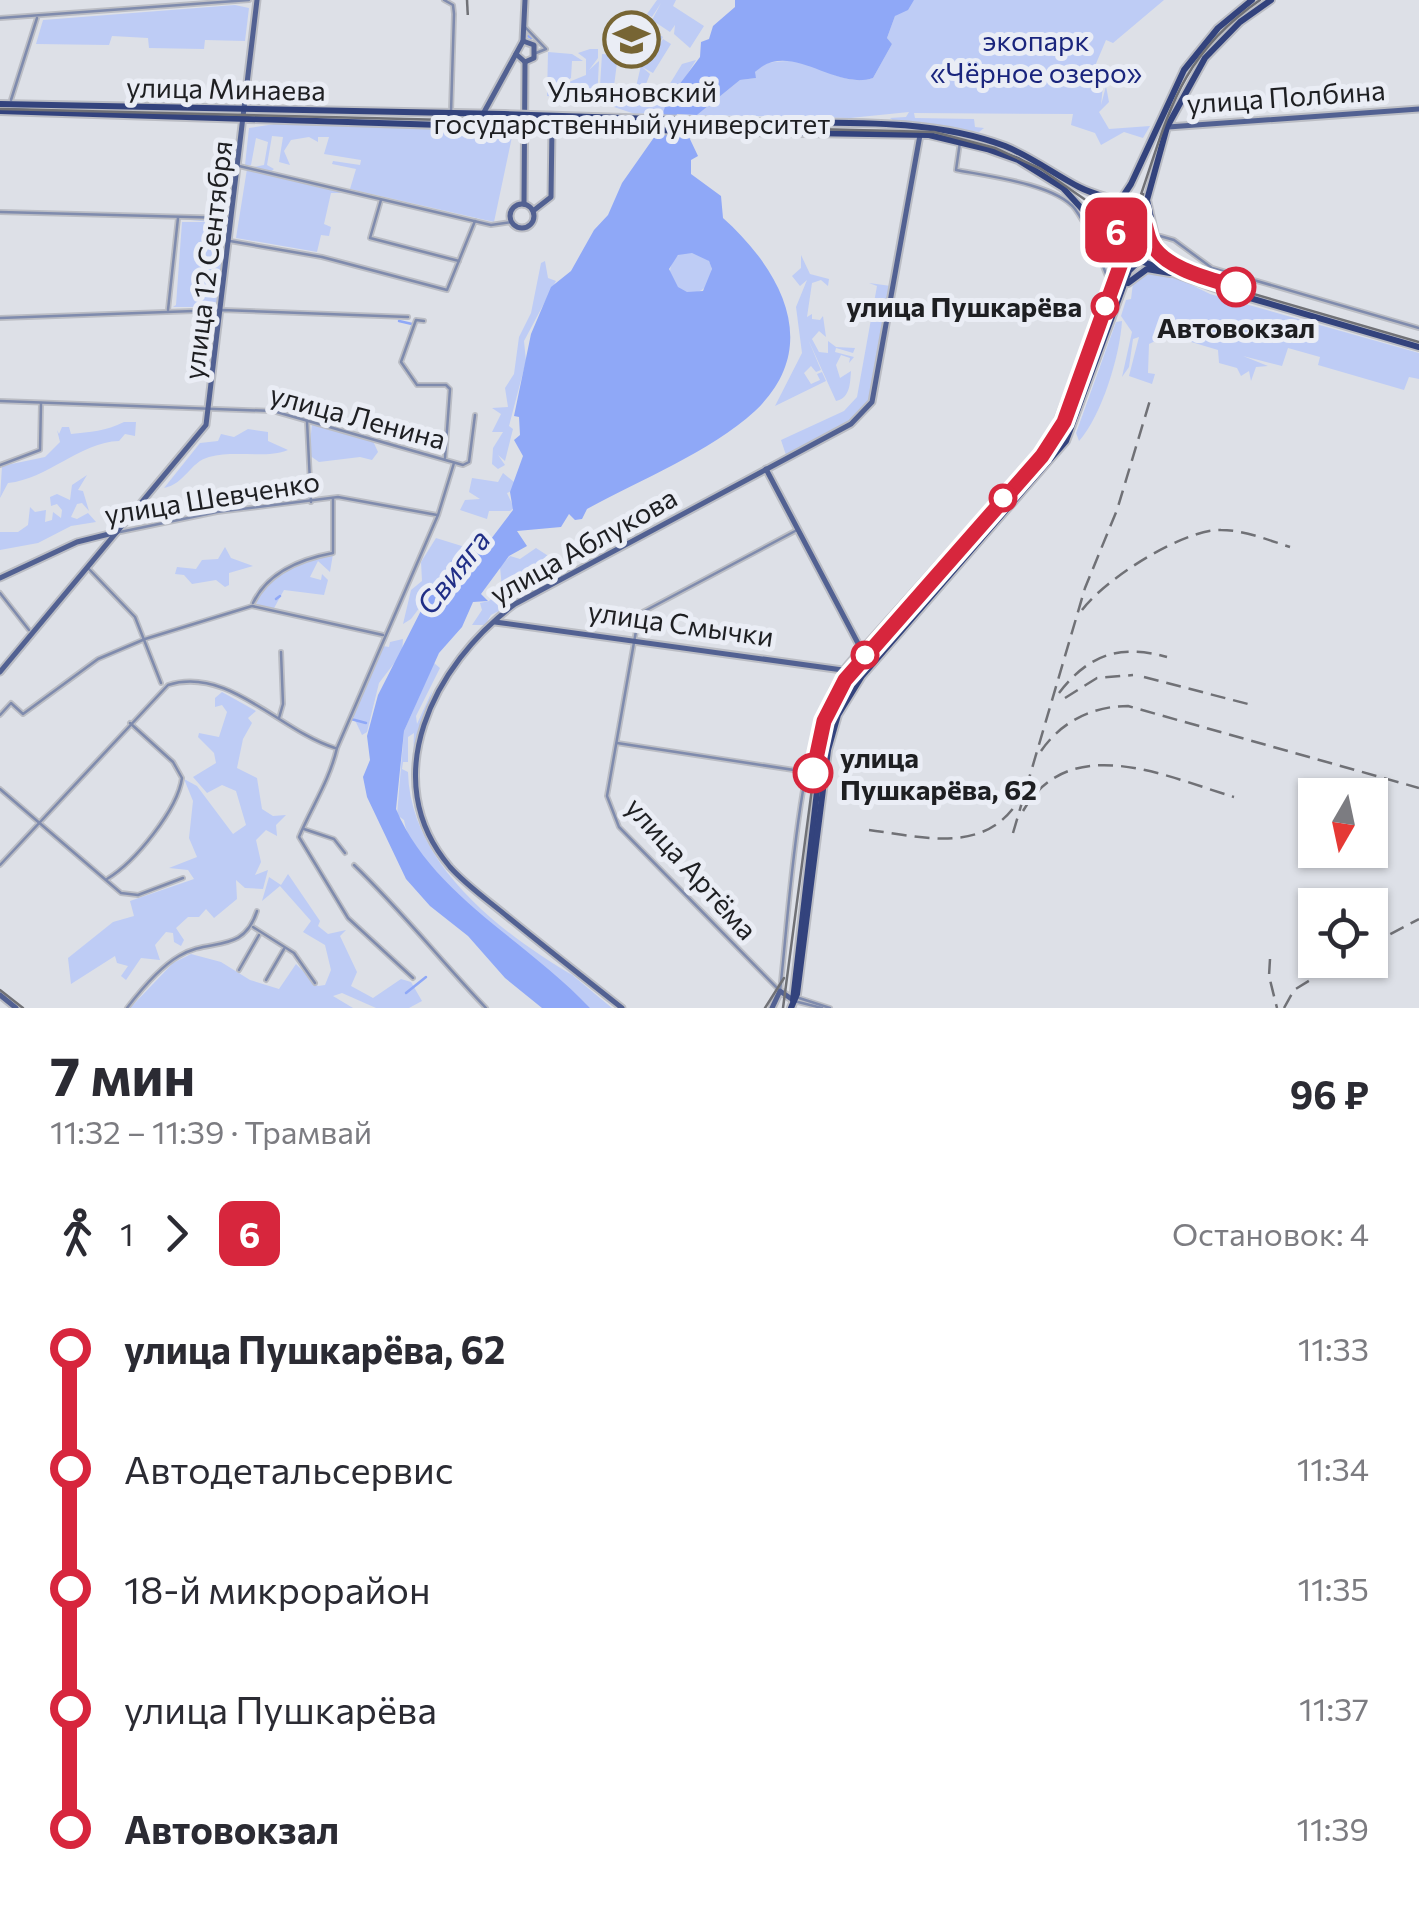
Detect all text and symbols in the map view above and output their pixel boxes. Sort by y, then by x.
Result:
school or university icon: Ульяновский государственный университет [602,10,662,70]
park label: экопарк «Чёрное озеро» [930,23,1142,89]
street label: улица Минаева [126,69,326,107]
street label: улица Полбина [1186,72,1386,120]
place label: Ульяновский государственный университет [433,74,831,140]
street label: улица 12 Сентября [175,138,239,382]
line badge: 6 [1084,198,1148,262]
text: 6 [1105,209,1127,252]
marker: Автовокзал [1217,268,1255,306]
place label: улица Пушкарёва [846,289,1082,323]
marker: улица Пушкарёва [1092,293,1118,319]
place label: Автовокзал [1157,310,1315,344]
street label: улица Ленина [267,376,449,456]
street label: улица Шевченко [102,463,322,531]
street label: улица Аблукова [484,480,682,610]
unlabelled marker [990,485,1016,511]
water label: Свияга [407,521,497,621]
street label: улица Смычки [586,593,776,653]
unlabelled marker [852,642,878,668]
place label: улица Пушкарёва, 62 [840,740,1037,806]
marker: улица Пушкарёва, 62 [794,754,832,792]
north arrow [1298,778,1388,868]
map controls [1298,778,1388,978]
street label: улица Артёма [619,790,765,946]
button: locate [1298,888,1388,978]
text: 7 мин [50,1040,195,1107]
text: 96 ₽ [1290,1070,1369,1117]
text: 11:32 – 11:39 · Трамвай [50,1111,372,1151]
icon: walk [50,1206,105,1261]
icon: forward [149,1206,204,1261]
text: 6 [239,1212,260,1255]
text: 1 [120,1213,134,1253]
text: Остановок: 4 [1172,1213,1369,1253]
text: улица Пушкарёва, 62 [124,1325,505,1372]
text: 11:33 [1298,1328,1369,1368]
text: Автодетальсервис [124,1445,454,1492]
text: 11:34 [1297,1448,1369,1488]
text: 18-й микрорайон [124,1565,431,1612]
text: 11:35 [1297,1568,1369,1608]
text: улица Пушкарёва [124,1685,437,1732]
text: 11:37 [1299,1688,1369,1728]
text: Автовокзал [124,1805,339,1852]
text: 11:39 [1296,1808,1369,1848]

